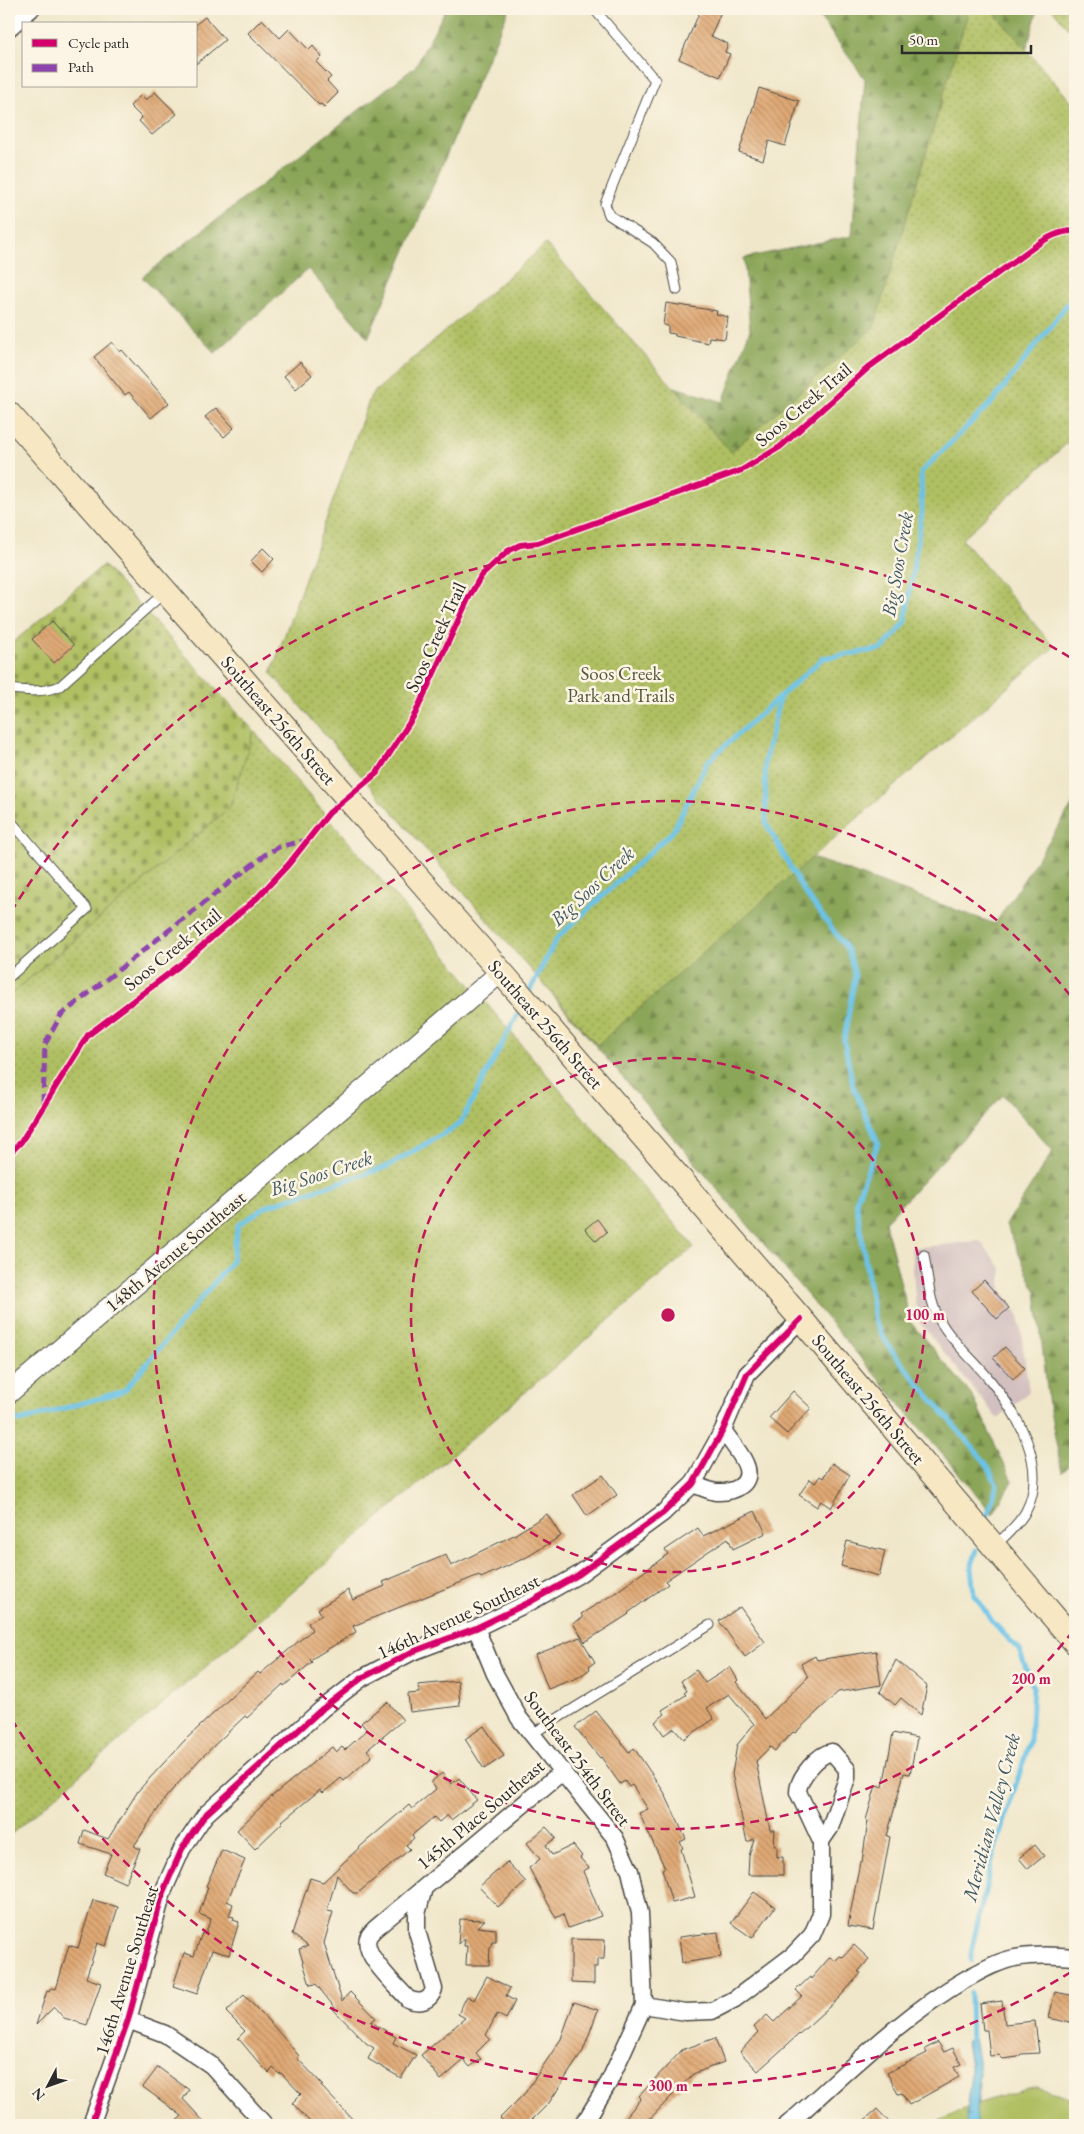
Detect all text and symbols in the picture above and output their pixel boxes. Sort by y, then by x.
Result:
legend [22,22,198,88]
scale bar [902,22,1030,54]
text: 50 m [909,30,938,49]
text: Cycle path [68,33,130,52]
text: Path [68,57,94,76]
street label: Soos Creek Trail [750,356,857,452]
water label: Big Soos Creek [875,509,919,619]
street label: Soos Creek Trail [399,578,472,696]
street label: Southeast 256th Street [216,650,342,790]
park label: Soos Creek Park and Trails [567,661,675,708]
water label: Big Soos Creek [544,840,640,932]
street label: Soos Creek Trail [118,902,227,996]
street label: Southeast 256th Street [483,954,609,1094]
water label: Big Soos Creek [266,1144,375,1202]
street label: 148th Avenue Southeast [100,1185,251,1318]
text: 100 m [905,1305,945,1324]
centre of rings [659,1306,677,1324]
street label: Southeast 256th Street [806,1329,931,1470]
street label: 146th Avenue Southeast [373,1568,543,1665]
text: 200 m [1011,1669,1051,1688]
street label: Southeast 254th Street [518,1685,637,1831]
water label: Meridian Valley Creek [956,1730,1026,1905]
street label: 145th Place Southeast [411,1754,549,1875]
street label: 146th Avenue Southeast [89,1882,164,2058]
north arrow [22,2062,72,2112]
text: 300 m [648,2076,688,2095]
text: N [27,2084,49,2105]

